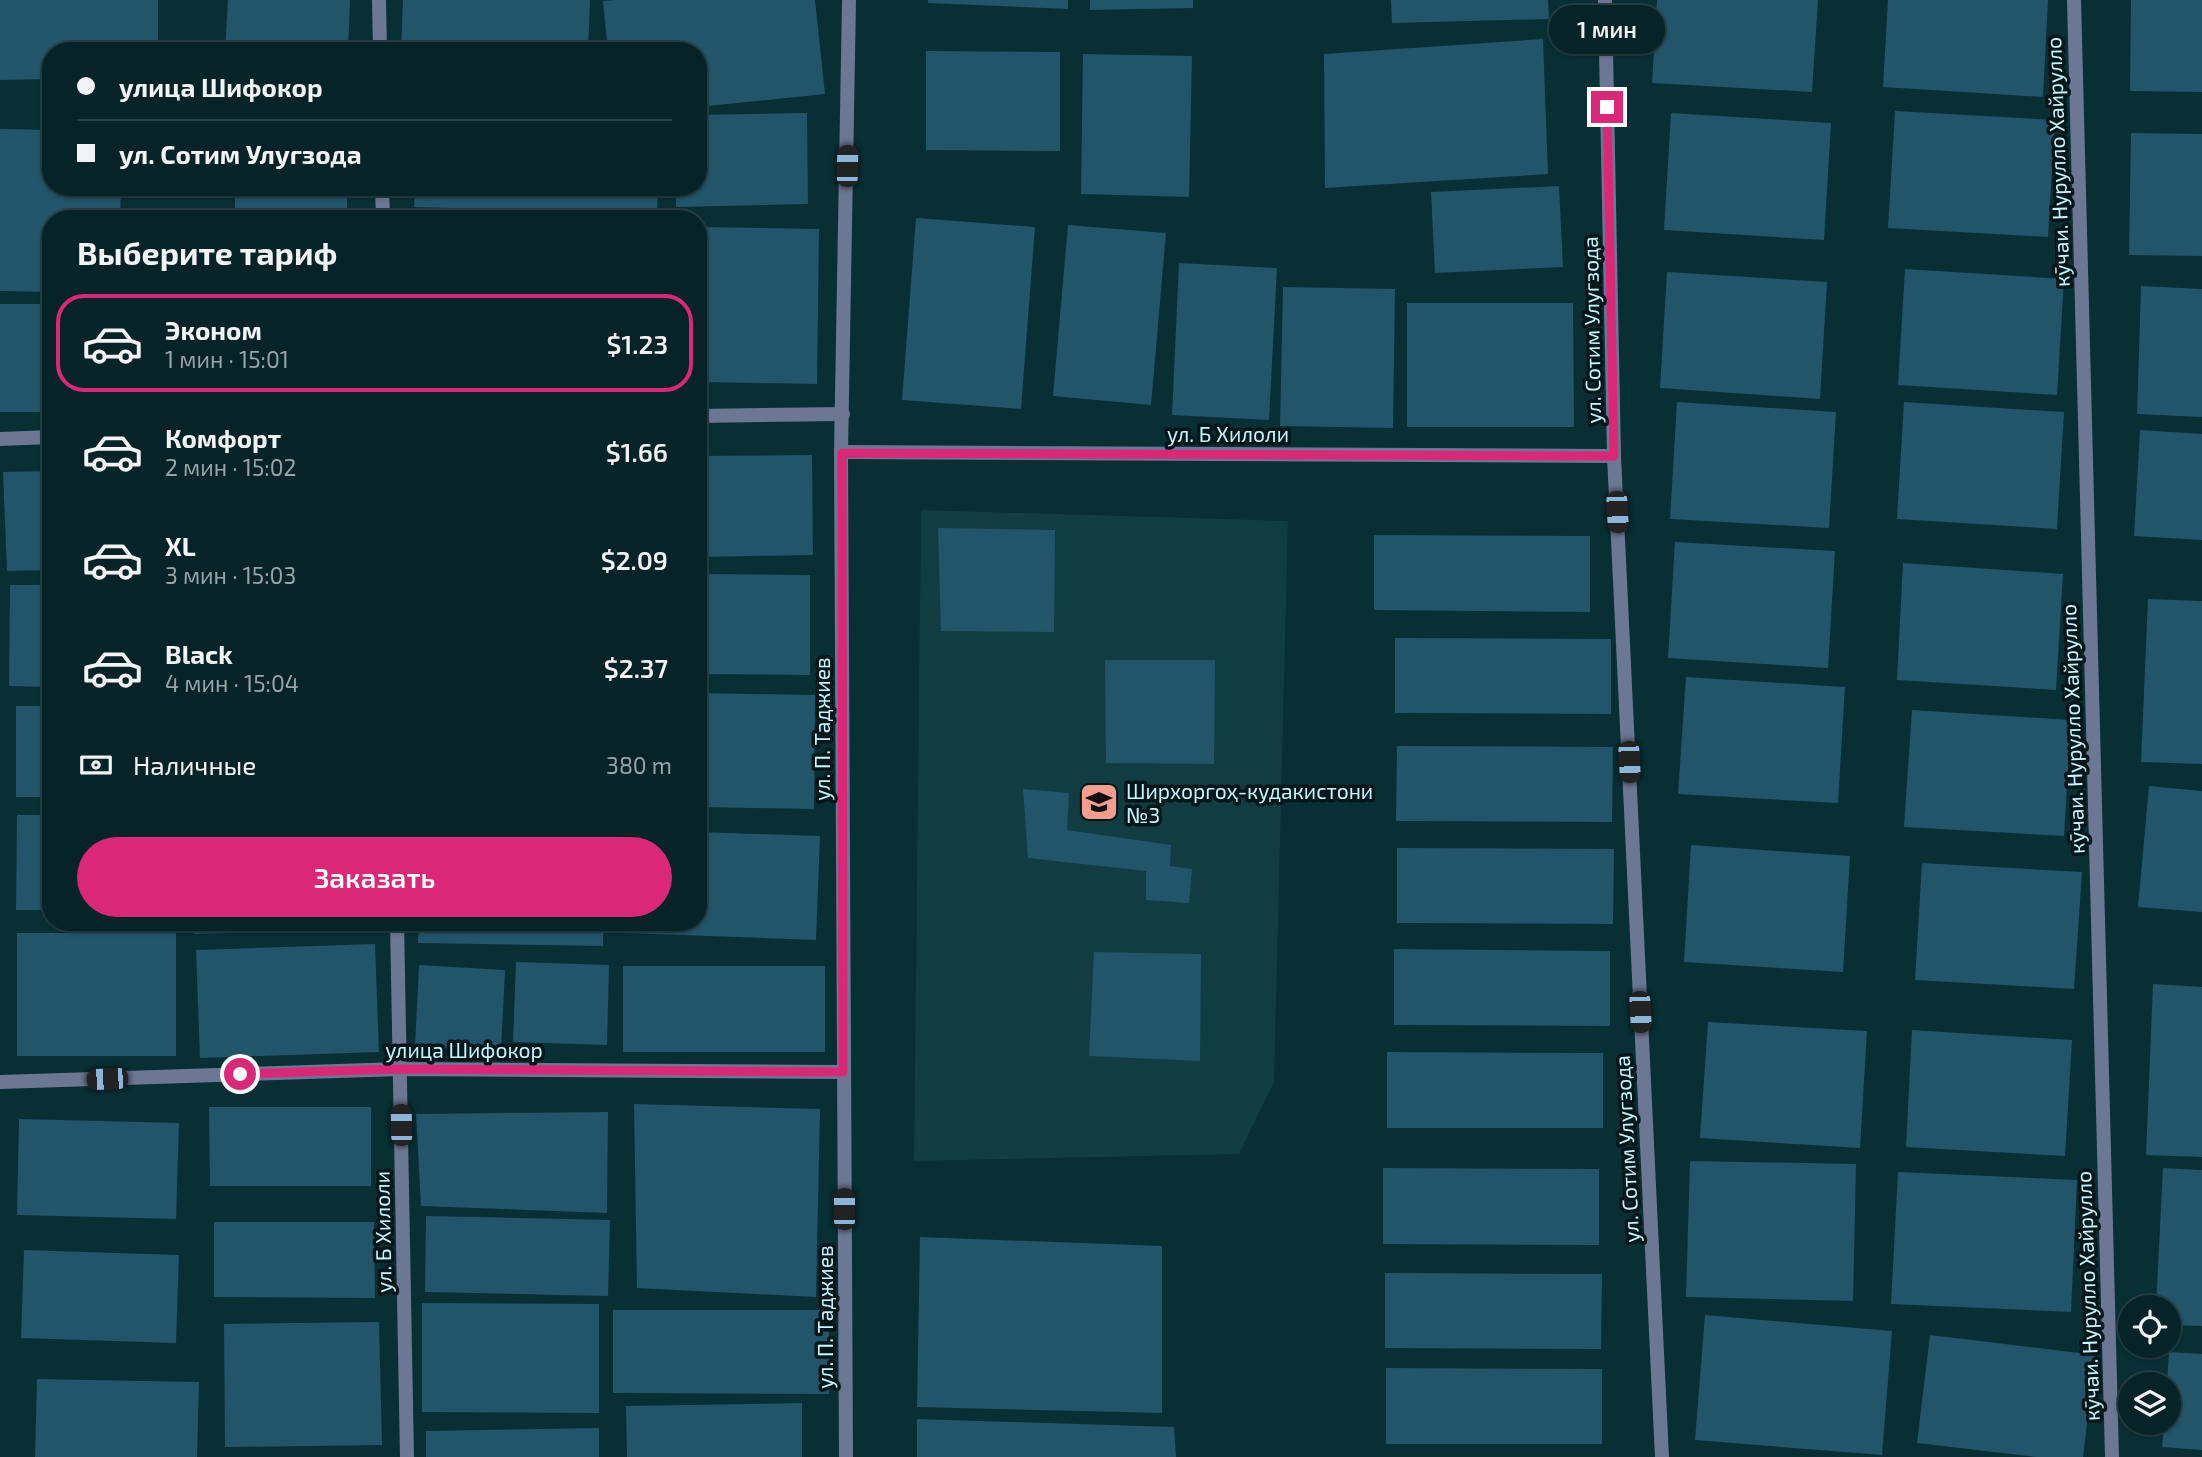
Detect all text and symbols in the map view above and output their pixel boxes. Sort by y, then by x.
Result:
callout: 1 мин [1549,6,1665,55]
text: 1 мин [1577,15,1637,43]
street label: кӯчаи. Нурулло Хайрулло [2040,37,2075,287]
text: улица Шифокор [119,71,323,102]
route end [1591,91,1623,123]
text: ул. Сотим Улугзода [119,138,362,169]
car [837,145,858,187]
text: Выберите тариф [77,233,337,271]
street label: ул. Сотим Улугзода [1577,236,1606,424]
icon: car [81,312,144,375]
text: Эконом [165,314,262,345]
text: $1.23 [607,328,668,359]
text: 1 мин · 15:01 [165,345,289,373]
icon: car [81,420,144,483]
street label: ул. Б Хилоли [1167,421,1289,447]
text: Комфорт [165,422,281,453]
text: $1.66 [606,436,668,467]
text: 2 мин · 15:02 [165,453,297,481]
car [1606,490,1629,534]
icon: car [81,528,144,591]
text: XL [165,530,196,561]
text: $2.09 [601,544,668,575]
text: 3 мин · 15:03 [165,561,296,589]
street label: кӯчаи. Нурулло Хайрулло [2055,604,2090,854]
icon: car [81,636,144,699]
text: Black [165,638,233,669]
text: $2.37 [604,652,668,683]
street label: ул. П. Таджиев [809,657,835,801]
text: 4 мин · 15:04 [165,669,299,697]
car [1618,740,1641,784]
icon: cash [77,746,115,784]
text: Наличные [133,749,256,780]
text: 380 m [606,751,672,779]
place label: Ширхоргоҳ-кудакистони №3 [1126,778,1373,827]
school or university icon: Ширхоргоҳ-кудакистони №3 [1078,781,1120,823]
button: Заказать [77,837,672,917]
car [1629,990,1652,1034]
street label: улица Шифокор [385,1037,543,1063]
street label: ул. Сотим Улугзода [1609,1055,1644,1243]
route start [224,1058,256,1090]
car [86,1068,129,1090]
car [391,1104,412,1146]
street label: ул. Б Хилоли [368,1171,397,1293]
street label: кӯчаи. Нурулло Хайрулло [2070,1171,2105,1421]
car [834,1188,855,1230]
street label: ул. П. Таджиев [812,1245,838,1389]
map controls [2118,1295,2181,1435]
button: locate [2118,1295,2181,1358]
button: layers [2118,1372,2181,1435]

